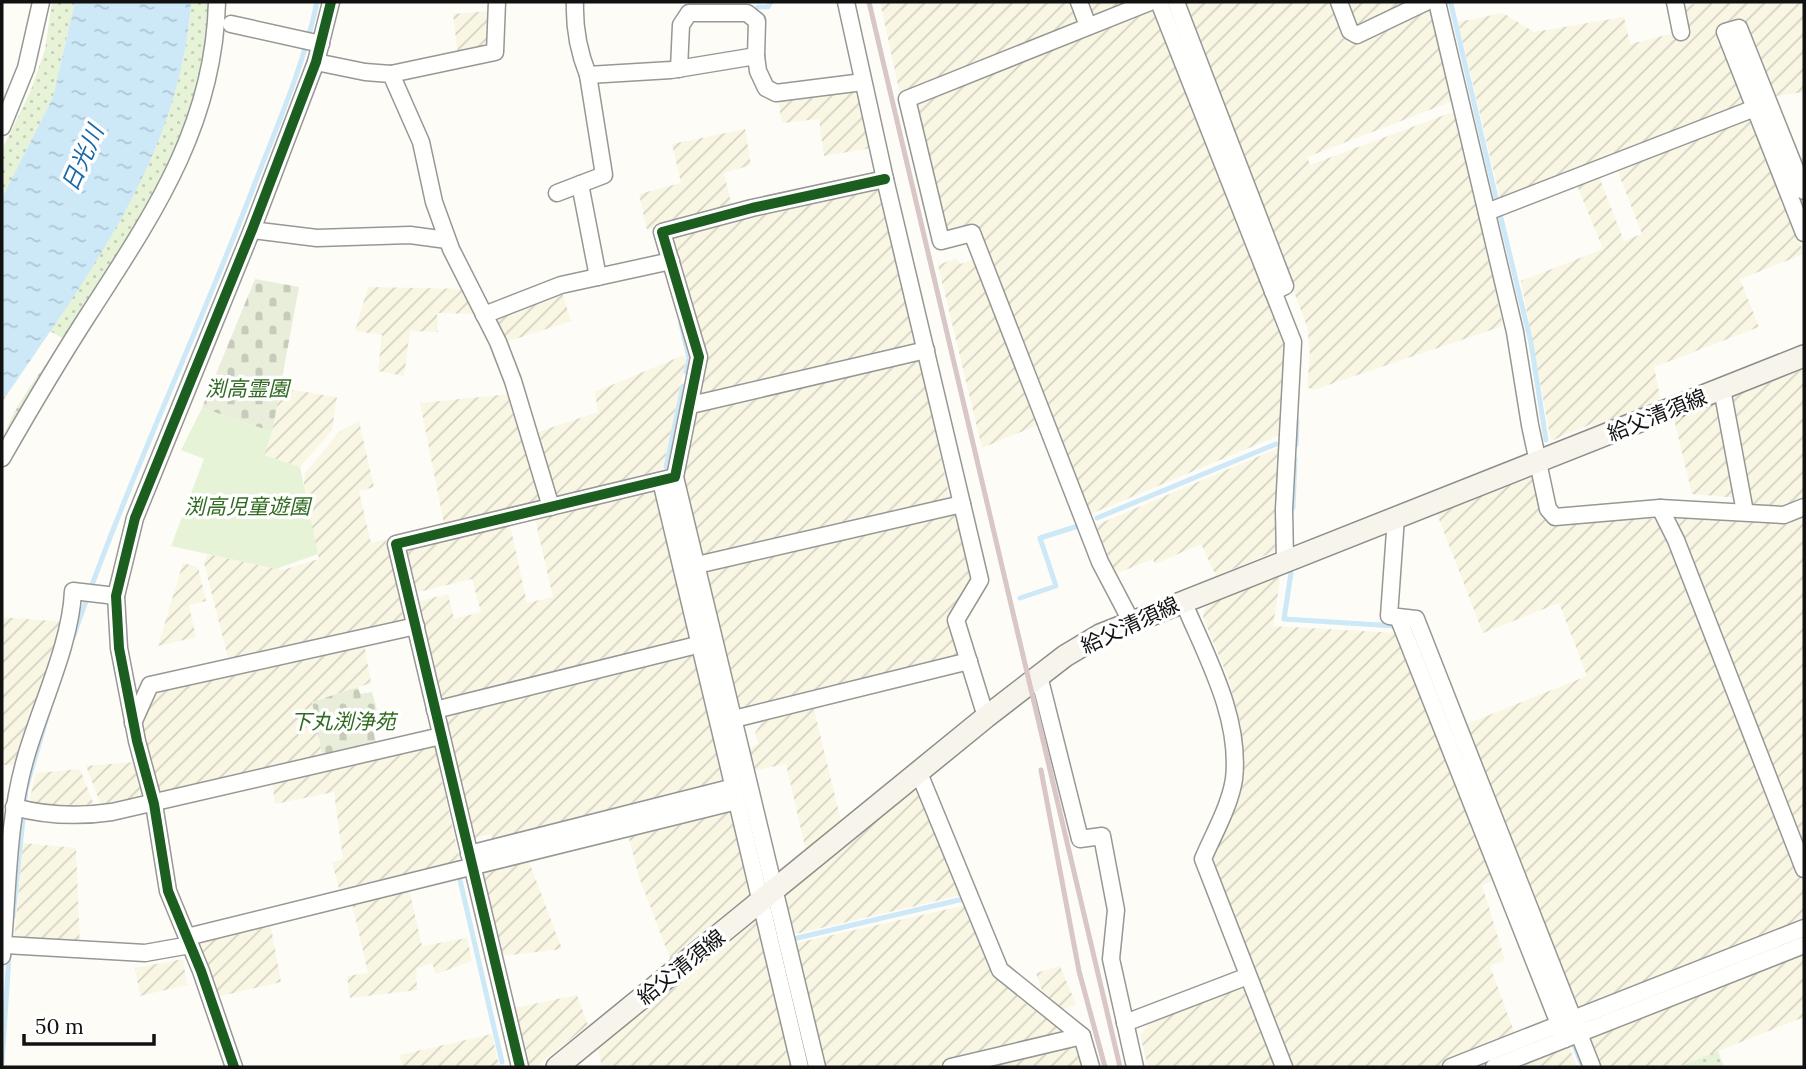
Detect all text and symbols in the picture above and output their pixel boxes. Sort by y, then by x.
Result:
water label: 日光川 [55,118,110,195]
park label: 渕高霊園 [205,375,292,402]
street label: 給父清須線 [1603,383,1711,447]
park label: 渕高児童遊園 [184,493,313,520]
street label: 給父清須線 [1077,591,1183,659]
park label: 下丸渕浄苑 [291,708,398,735]
street label: 給父清須線 [632,923,730,1011]
scale bar [24,1002,154,1046]
text: 50 m [35,1013,84,1040]

